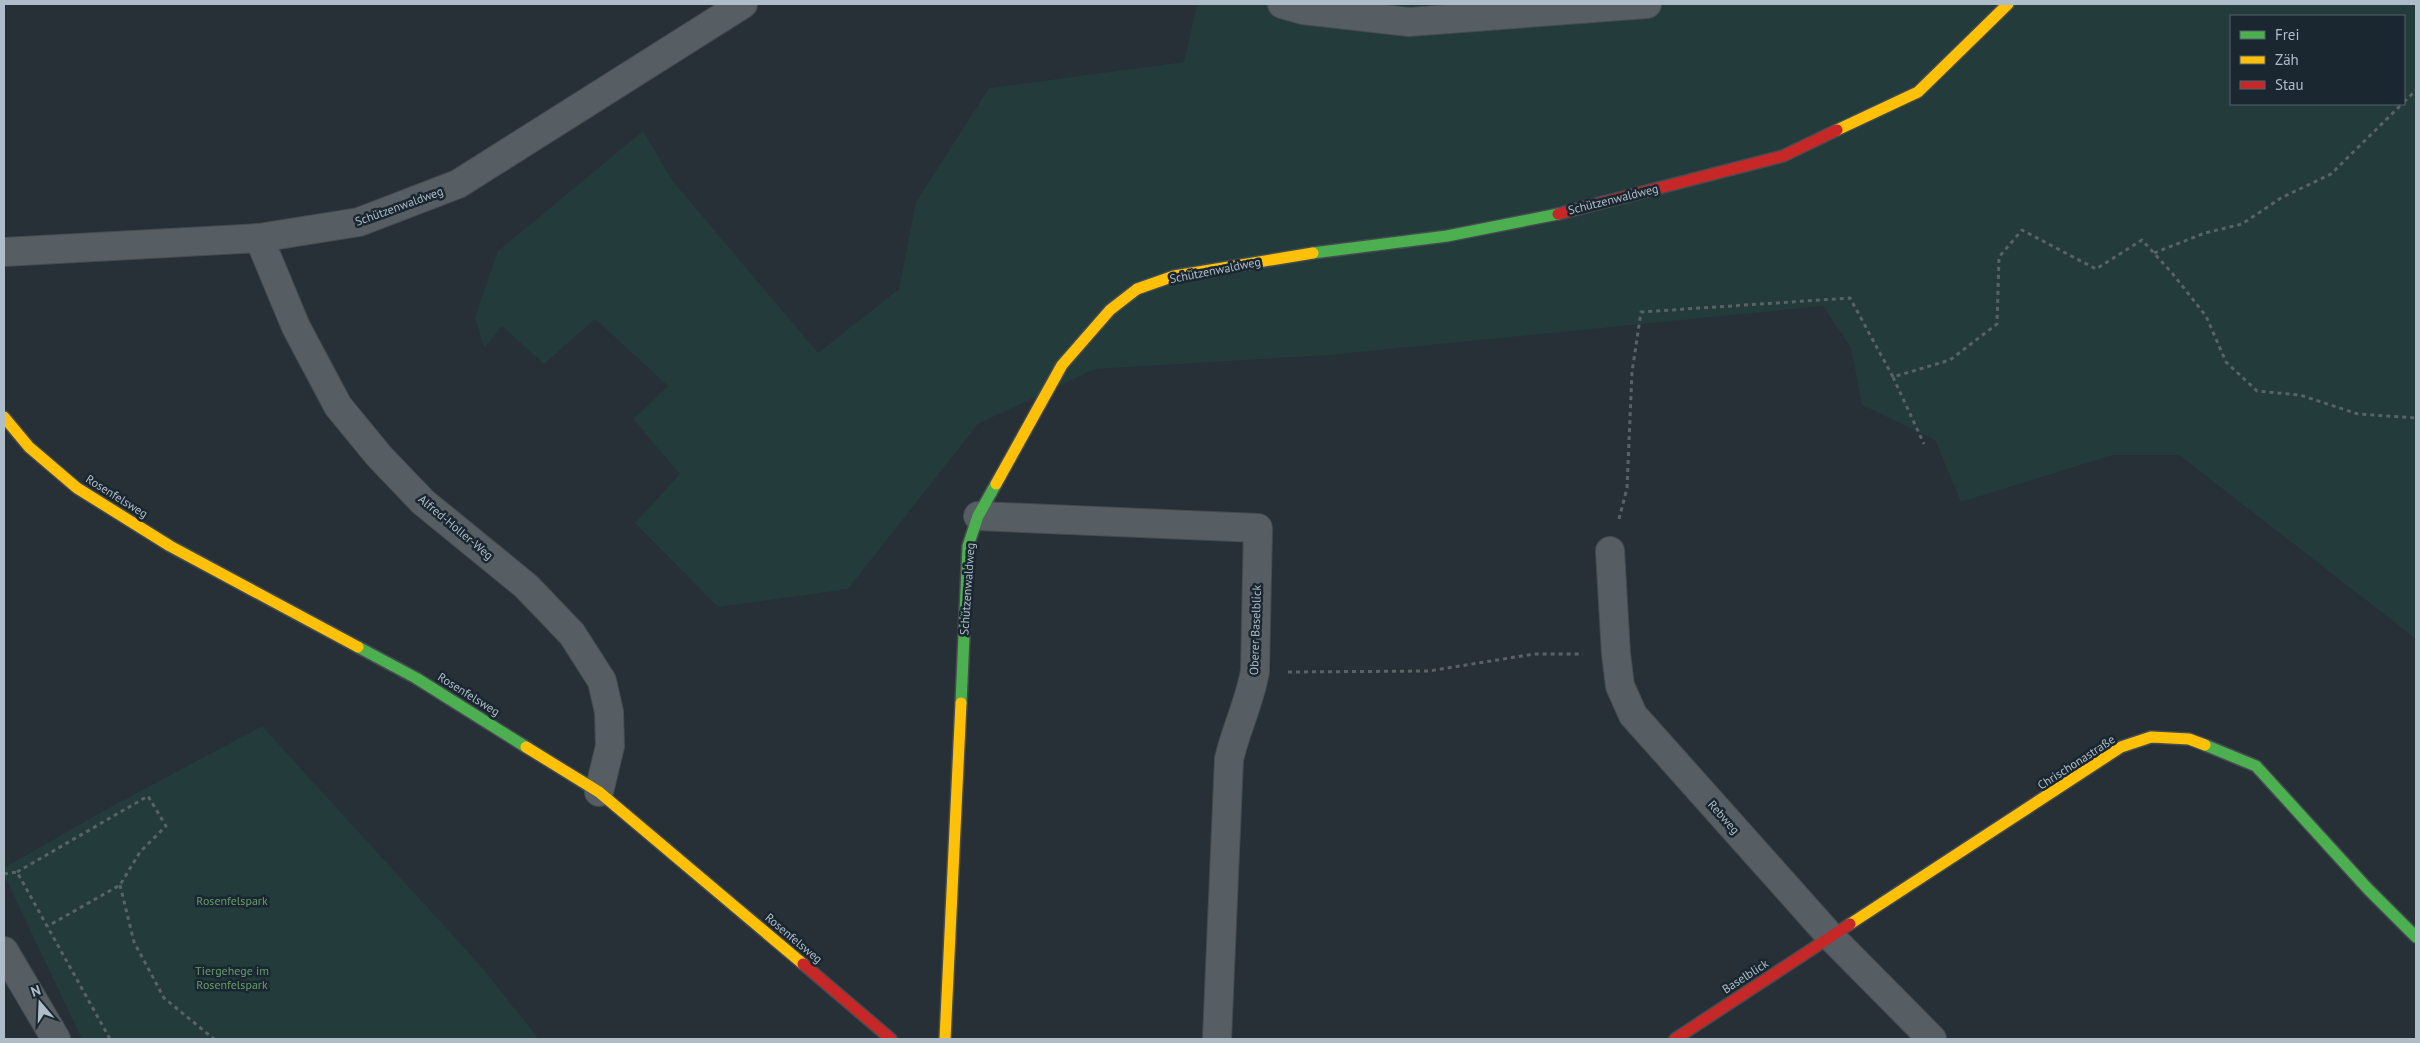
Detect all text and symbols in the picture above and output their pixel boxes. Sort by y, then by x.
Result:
legend [2230,15,2405,105]
text: Frei [2275,25,2300,44]
text: Zäh [2275,50,2299,69]
text: Stau [2275,75,2304,94]
street label: Schützenwaldweg [1566,181,1660,217]
street label: Schützenwaldweg [353,183,445,229]
street label: Schützenwaldweg [1168,254,1262,286]
street label: Rosenfelsweg [83,471,151,521]
street label: Alfred-Holler-Weg [415,491,497,563]
street label: Schützenwaldweg [956,542,978,636]
street label: Oberer Baselblick [1246,584,1264,675]
street label: Rosenfelsweg [435,669,503,719]
street label: Chrischonastraße [2035,731,2117,793]
street label: Rebweg [1705,797,1743,837]
park label: Rosenfelspark [196,893,268,908]
street label: Rosenfelsweg [762,910,826,966]
street label: Baselblick [1719,955,1771,996]
park label: Tiergehege im Rosenfelspark [195,963,269,992]
north arrow [15,978,65,1028]
text: N [28,981,43,1001]

